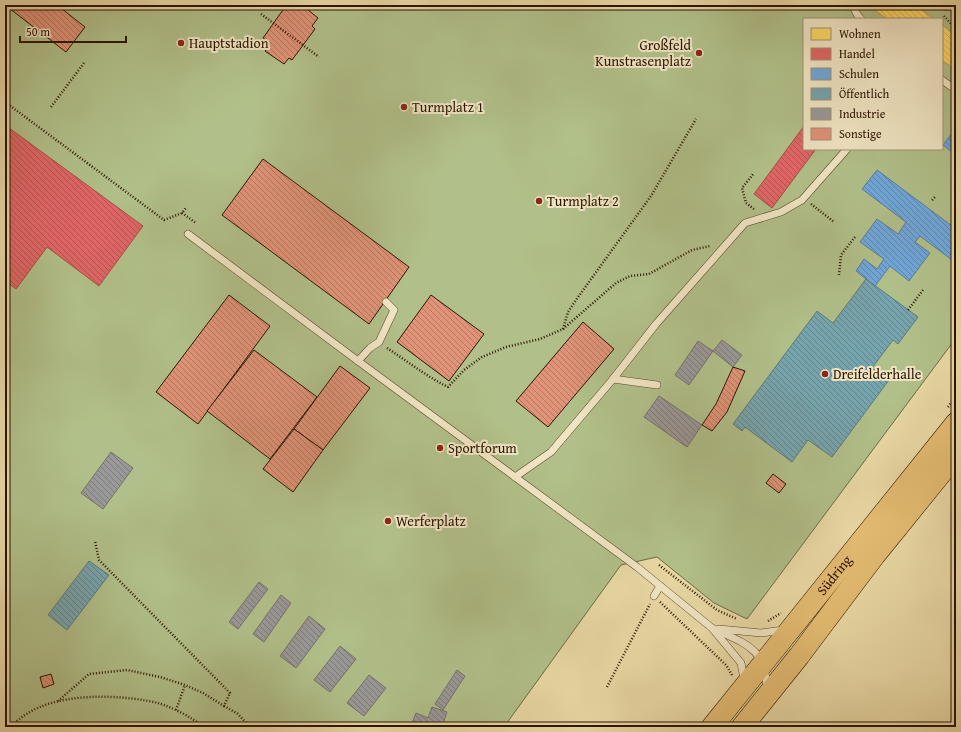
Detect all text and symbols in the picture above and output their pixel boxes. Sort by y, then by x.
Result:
scale bar [20,18,126,44]
legend [803,18,943,150]
text: 50 m [26,23,50,40]
text: Wohnen [839,25,881,42]
place label: Hauptstadion [189,33,269,53]
place label: Großfeld Kunstrasenplatz [595,35,692,71]
marker: Hauptstadion [176,38,186,48]
text: Handel [839,45,875,62]
marker: Großfeld Kunstrasenplatz [694,48,704,58]
text: Schulen [839,65,879,82]
text: Öffentlich [839,85,889,102]
place label: Turmplatz 1 [412,97,484,117]
marker: Turmplatz 1 [399,102,409,112]
text: Industrie [839,105,886,122]
text: Sonstige [839,125,882,142]
place label: Turmplatz 2 [547,191,619,211]
marker: Turmplatz 2 [534,196,544,206]
place label: Dreifelderhalle [833,364,922,384]
marker: Dreifelderhalle [820,369,830,379]
place label: Sportforum [448,438,517,458]
marker: Sportforum [435,443,445,453]
place label: Werferplatz [396,511,466,531]
marker: Werferplatz [383,516,393,526]
street label: Südring [812,551,856,599]

